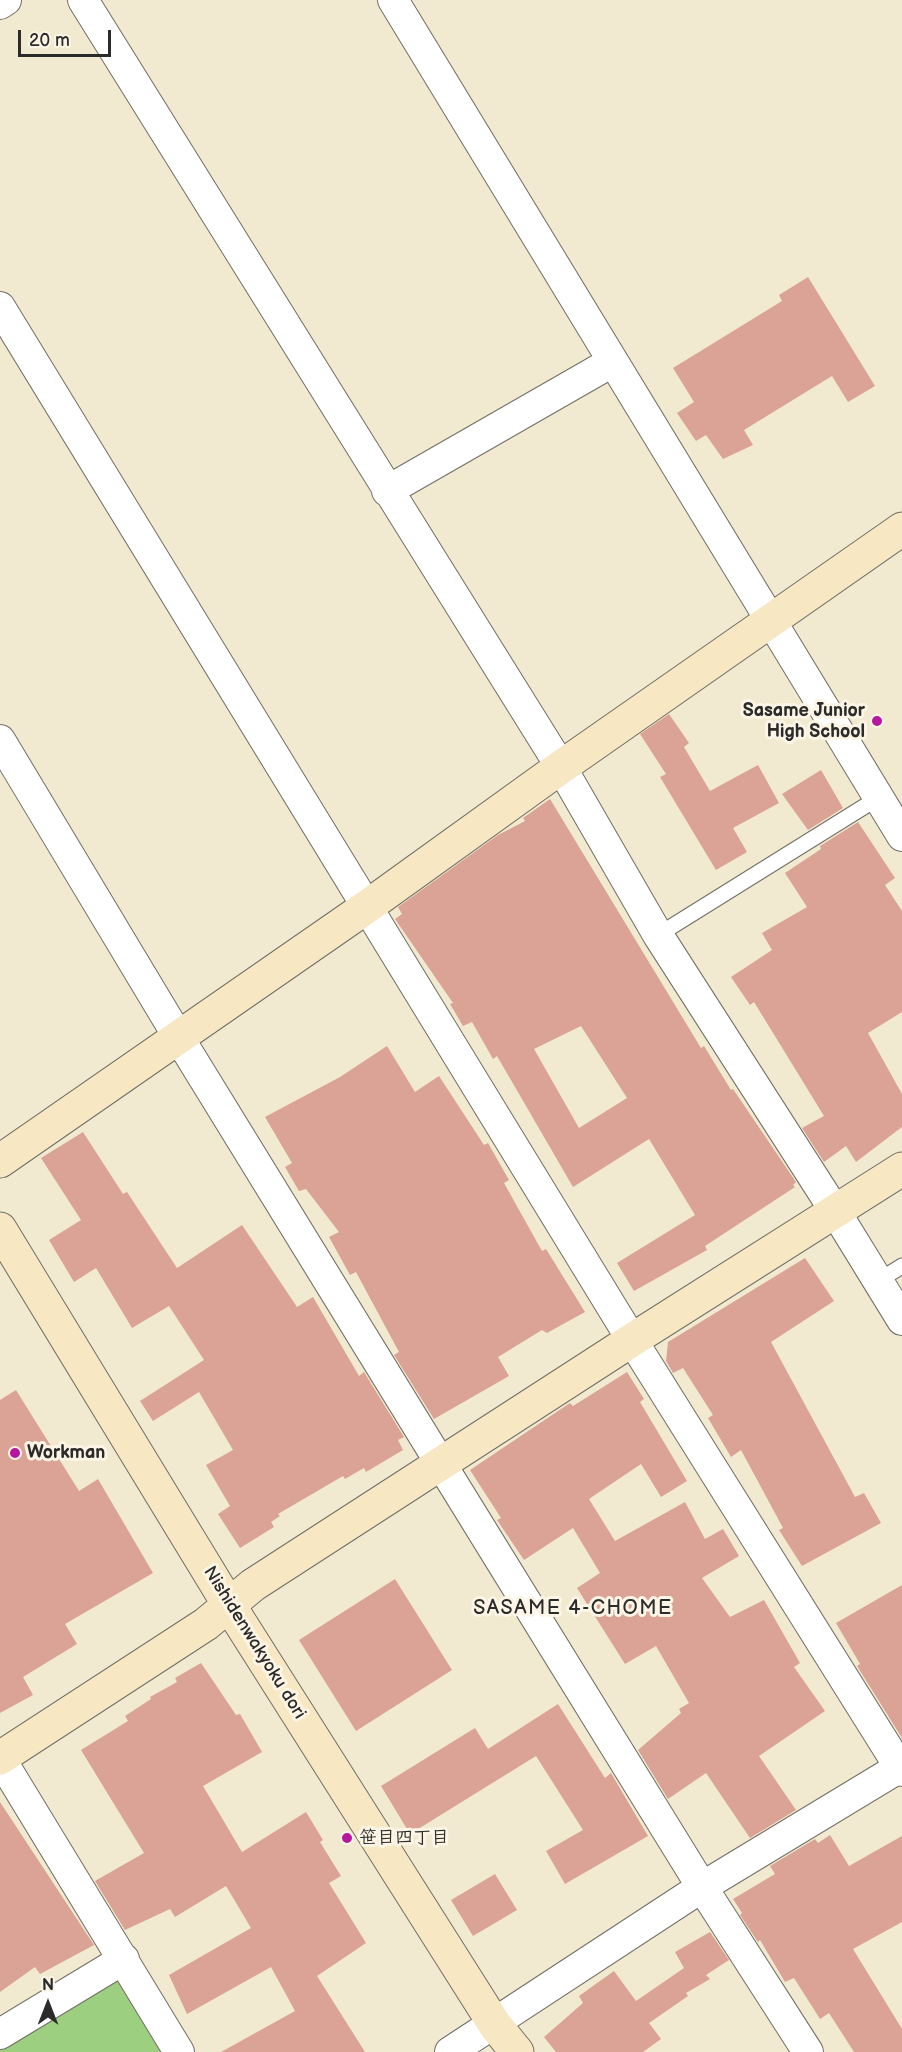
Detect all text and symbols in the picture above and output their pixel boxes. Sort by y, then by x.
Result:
scale bar [21,18,114,56]
text: 20 m [29,30,70,51]
place label: Sasame Junior High School [743,700,865,742]
marker: Sasame Junior High School [870,714,884,728]
place label: Workman [27,1442,105,1464]
marker: Workman [8,1446,22,1460]
street label: Nishidenwakyoku dori [198,1563,310,1723]
district label: SASAME 4-CHOME [473,1597,673,1621]
place label: 笹目四丁目 [359,1827,449,1849]
marker: 笹目四丁目 [340,1831,354,1845]
north arrow [18,1974,78,2034]
text: N [42,1976,54,1995]

